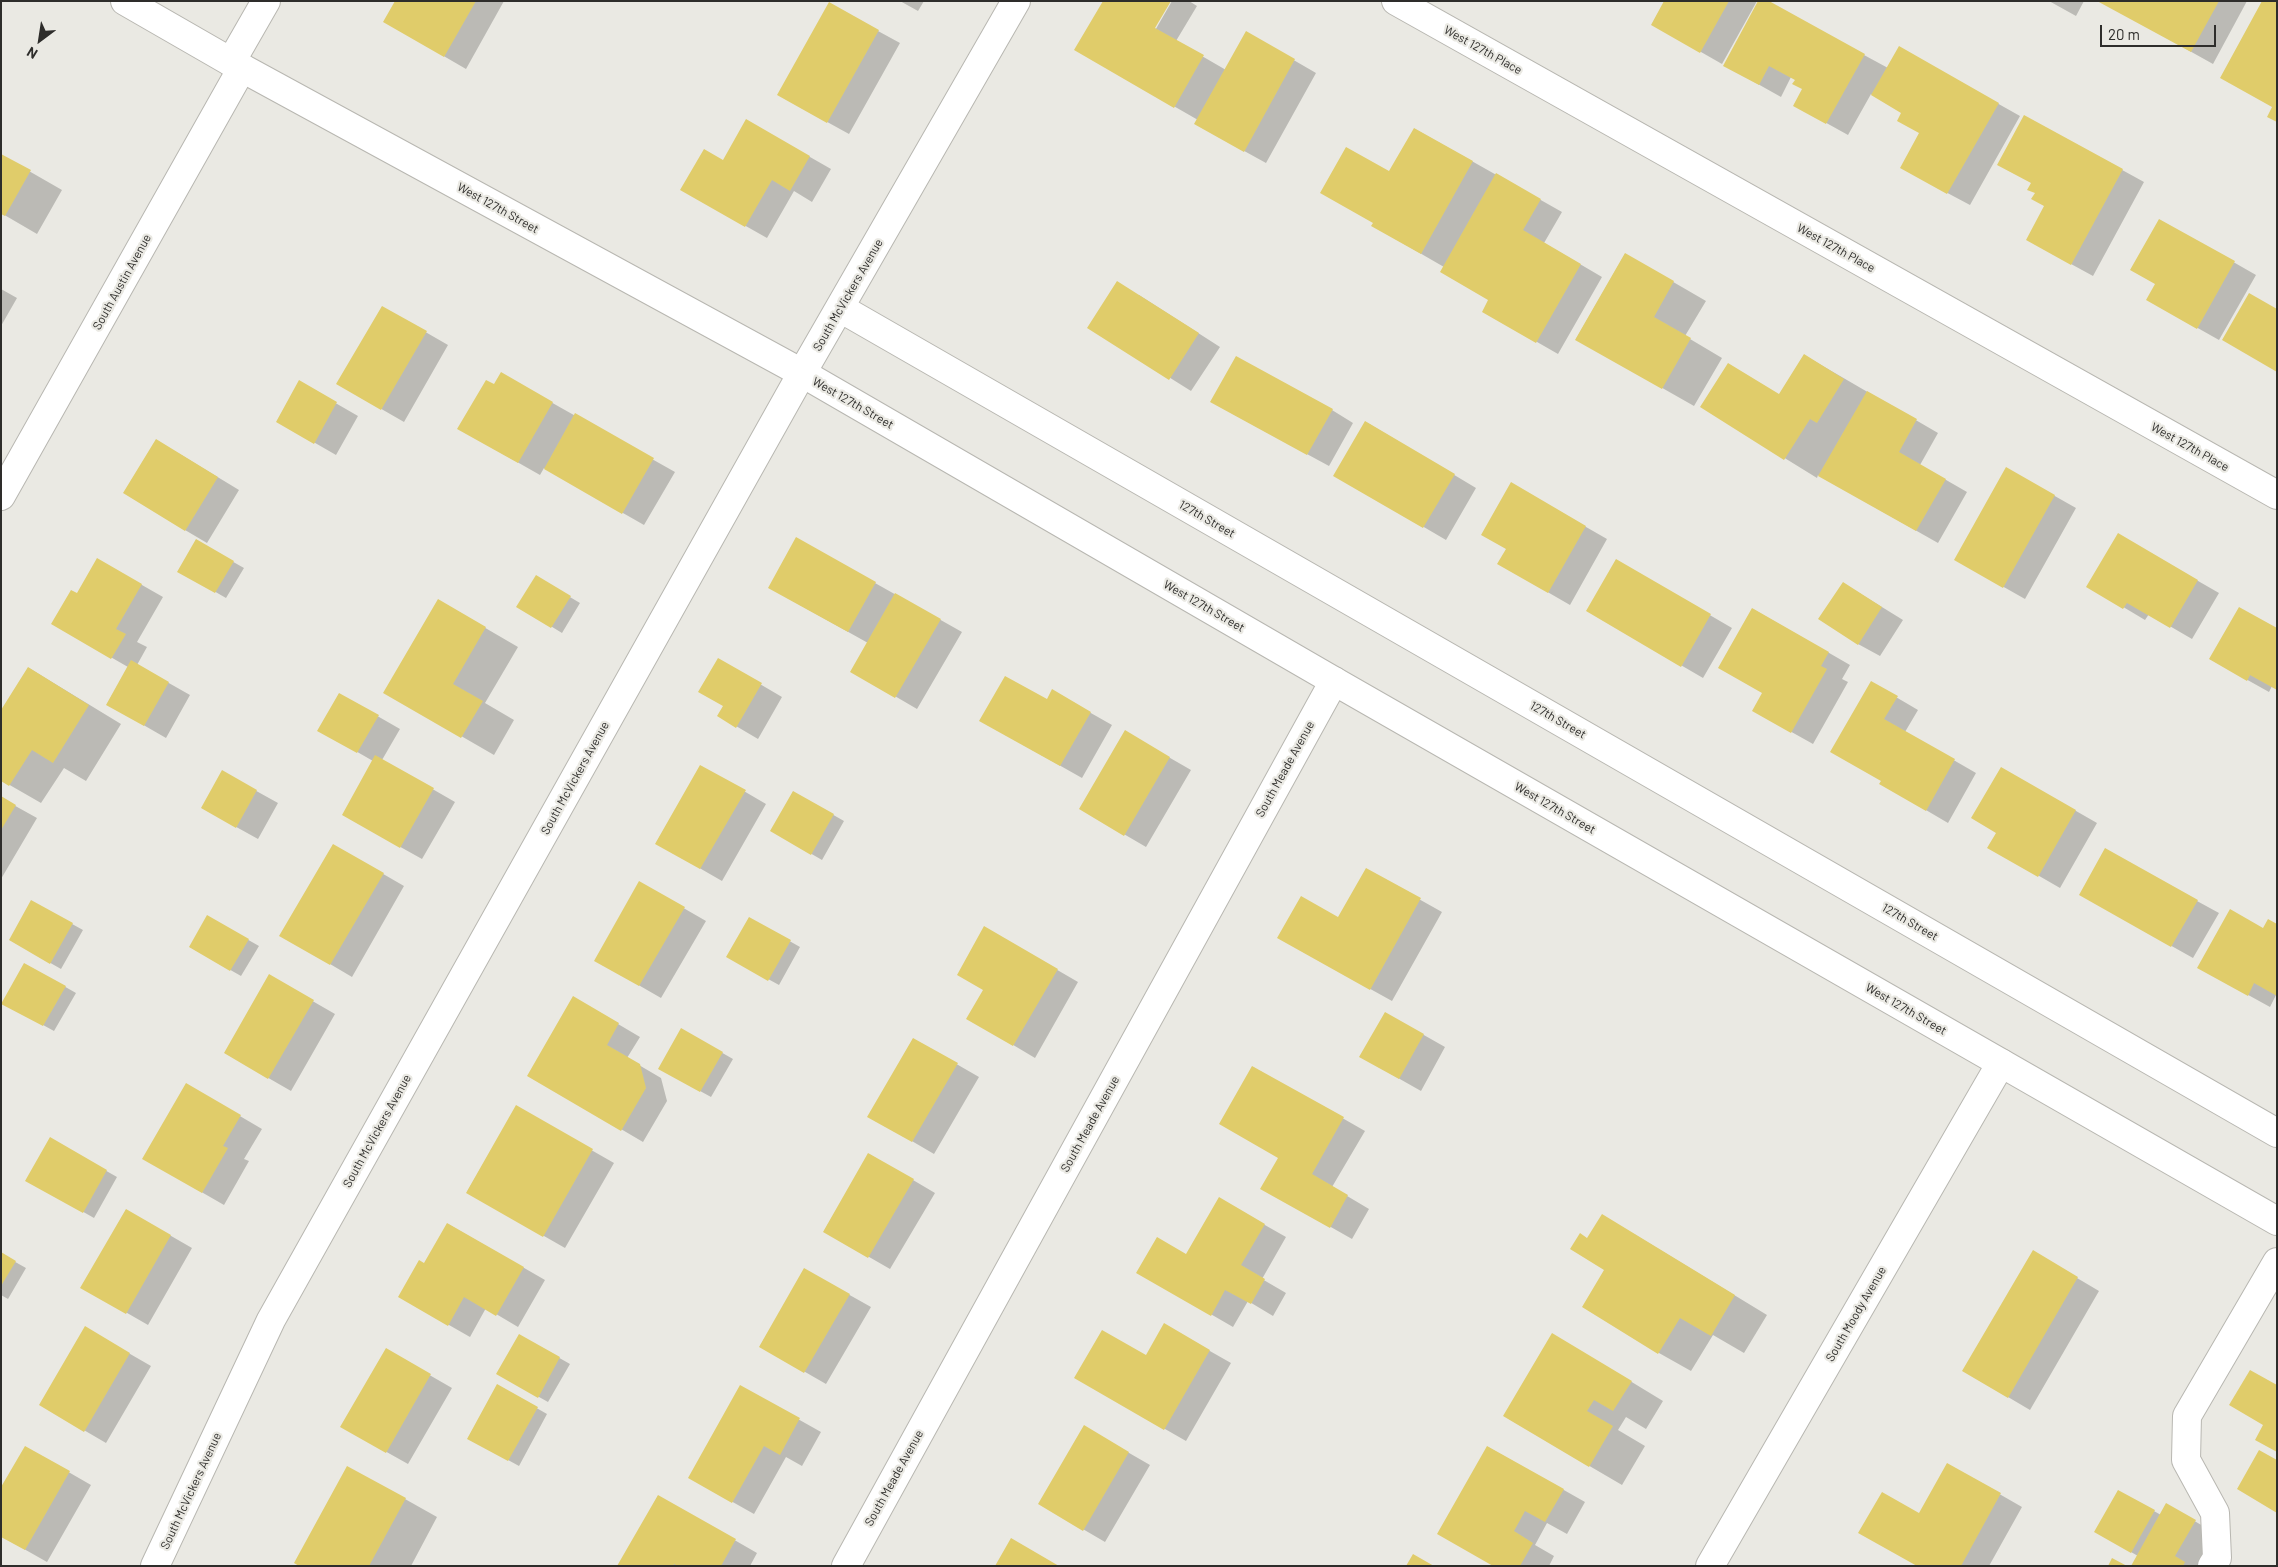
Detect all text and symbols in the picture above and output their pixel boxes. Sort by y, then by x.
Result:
north arrow [15,15,65,65]
scale bar [2103,15,2219,47]
street label: West 127th Place [1442,23,1524,77]
text: 20 m [2108,25,2140,43]
text: N [24,44,40,63]
street label: West 127th Street [455,180,541,236]
street label: West 127th Place [1795,221,1877,275]
street label: South Austin Avenue [90,232,154,332]
street label: South McVickers Avenue [810,236,886,354]
street label: West 127th Street [810,374,896,432]
street label: West 127th Place [2149,420,2231,474]
street label: 127th Street [1176,497,1238,541]
street label: West 127th Street [1161,577,1247,635]
street label: 127th Street [1527,698,1589,742]
street label: South Meade Avenue [1253,718,1317,820]
street label: South McVickers Avenue [538,719,612,837]
street label: West 127th Street [1512,779,1598,837]
street label: 127th Street [1879,900,1941,944]
street label: West 127th Street [1863,980,1949,1038]
street label: South McVickers Avenue [340,1072,414,1190]
street label: South Meade Avenue [1058,1073,1122,1175]
street label: South Moody Avenue [1823,1264,1889,1364]
street label: South Meade Avenue [862,1427,926,1529]
street label: South McVickers Avenue [158,1430,224,1552]

